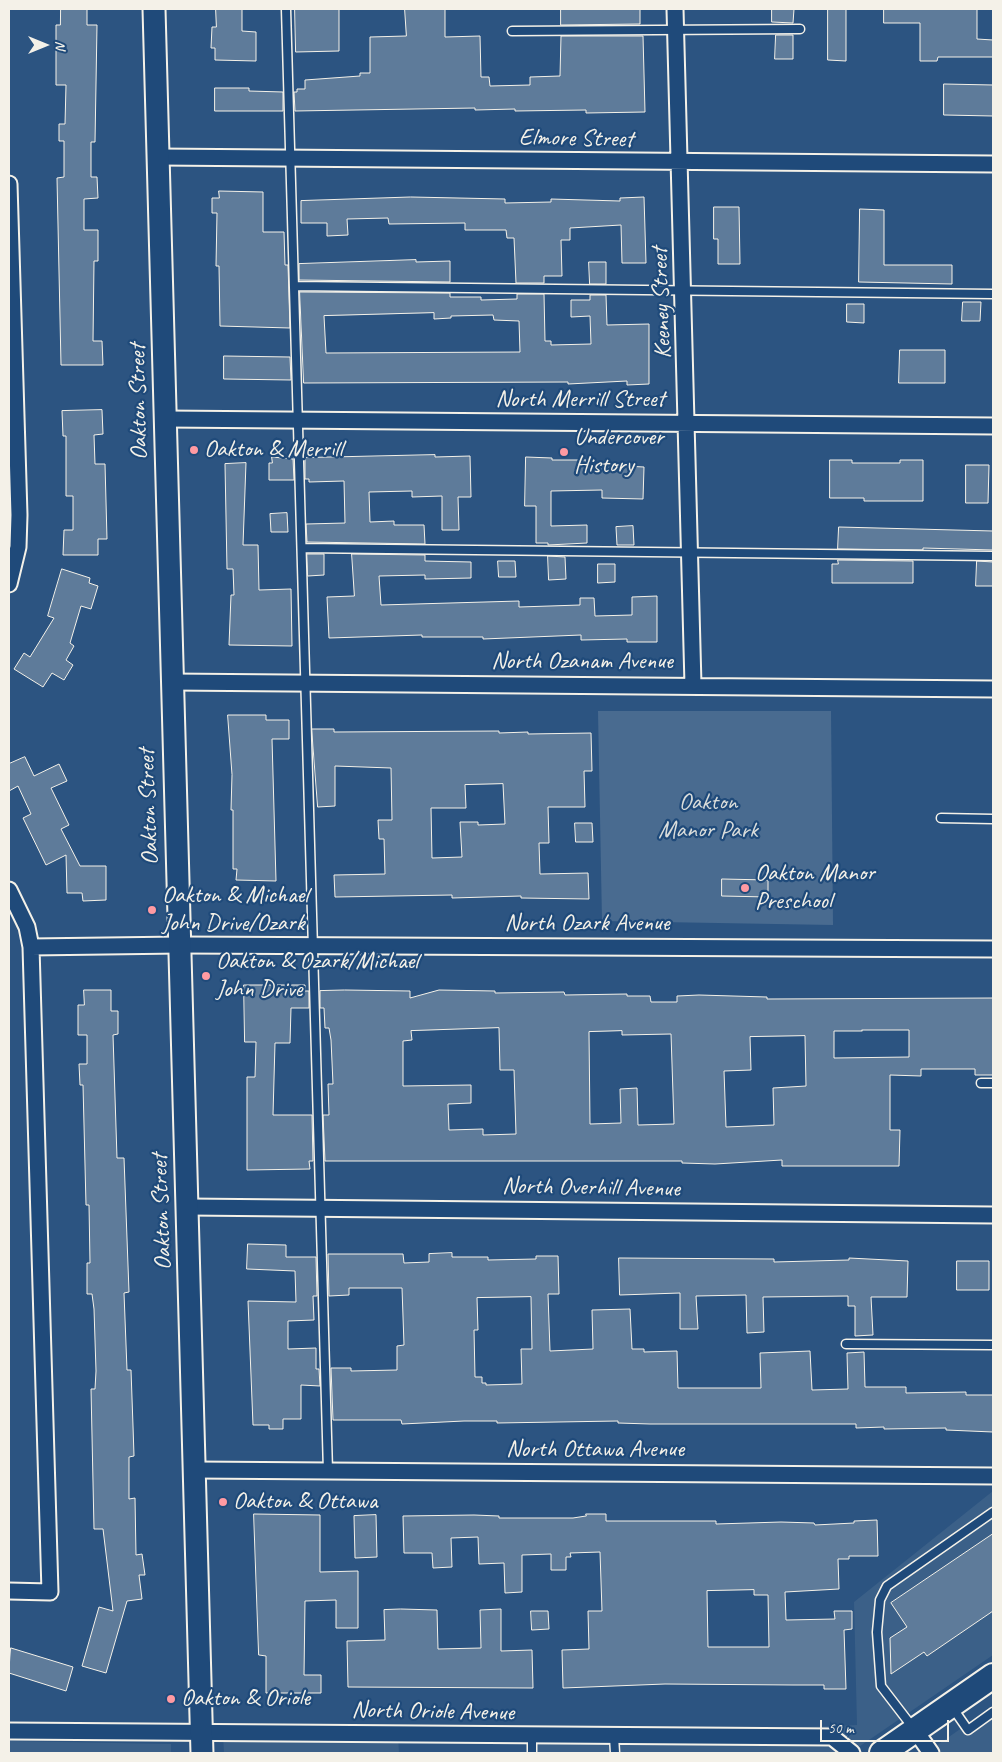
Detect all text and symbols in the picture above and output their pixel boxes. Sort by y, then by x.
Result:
north arrow [20,20,70,70]
text: N [52,41,69,49]
street label: Elmore Street [519,124,633,154]
street label: Keeney Street [646,247,678,359]
street label: Oakton Street [124,344,154,460]
street label: North Merrill Street [495,386,665,414]
place label: Undercover History [574,424,664,480]
place label: Oakton & Merrill [204,436,342,464]
marker: Oakton & Merrill [188,444,200,456]
marker: Undercover History [558,446,570,458]
street label: North Ozanam Avenue [491,648,673,676]
street label: Oakton Street [133,748,165,866]
park label: Oakton Manor Park [658,789,758,845]
place label: Oakton Manor Preschool [755,860,875,916]
place label: Oakton & Michael John Drive/Ozark [162,882,308,938]
marker: Oakton Manor Preschool [739,882,751,894]
marker: Oakton & Michael John Drive/Ozark [146,904,158,916]
street label: North Ozark Avenue [504,910,670,938]
place label: Oakton & Ozark/Michael John Drive [216,948,418,1004]
marker: Oakton & Ozark/Michael John Drive [200,970,212,982]
street label: Oakton Street [146,1153,178,1271]
street label: North Overhill Avenue [502,1172,680,1204]
street label: North Ottawa Avenue [506,1436,684,1464]
place label: Oakton & Ottawa [233,1488,377,1516]
marker: Oakton & Ottawa [217,1496,229,1508]
place label: Oakton & Oriole [181,1685,310,1713]
marker: Oakton & Oriole [165,1693,177,1705]
street label: North Oriole Avenue [351,1696,515,1728]
scale bar [822,1710,951,1742]
text: 50 m [828,1719,854,1738]

